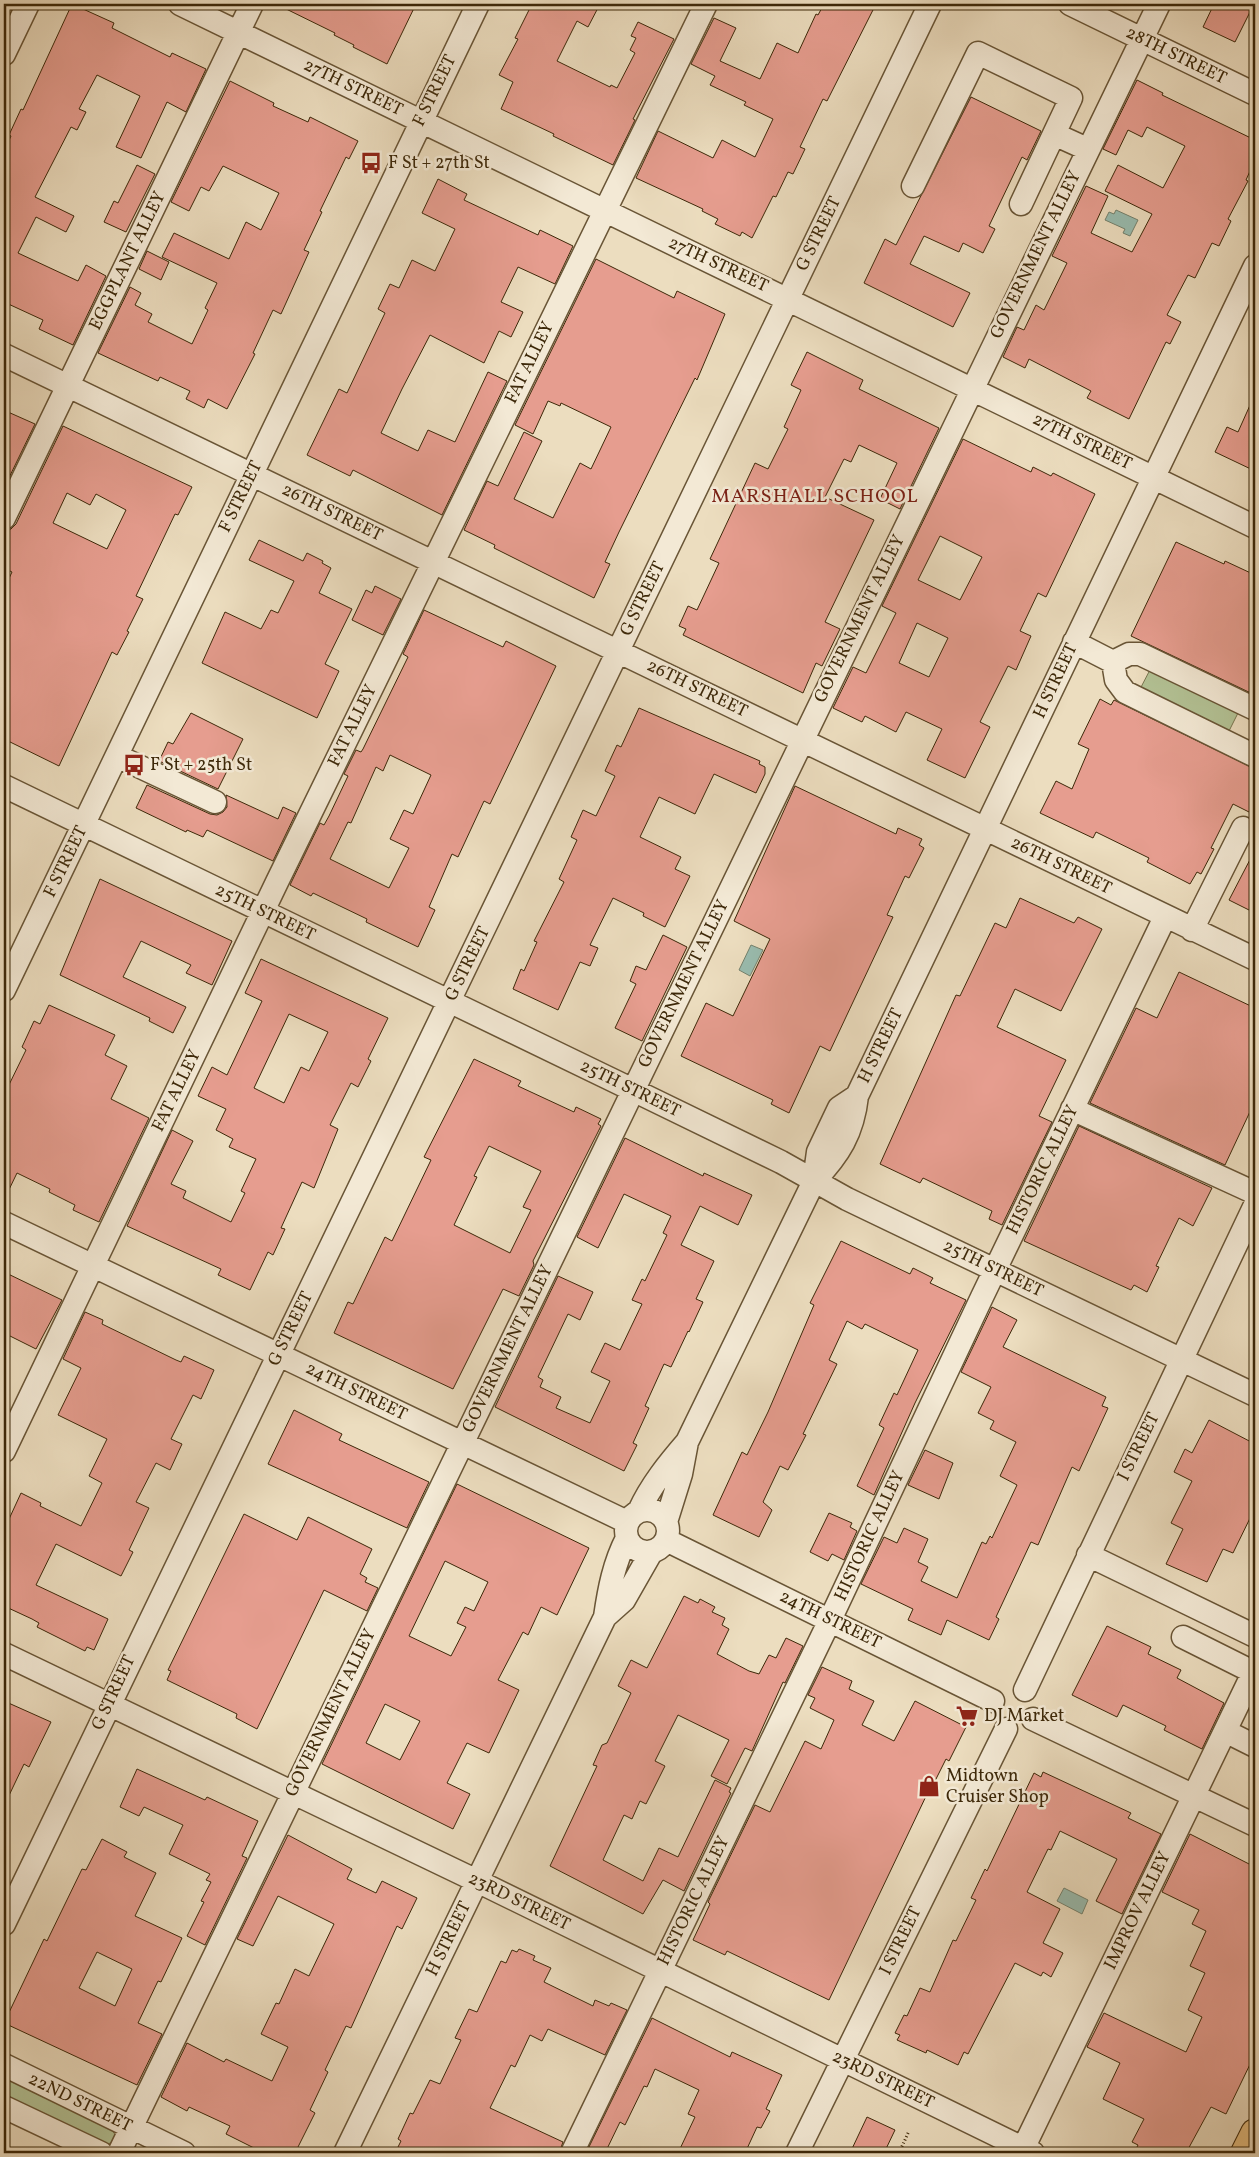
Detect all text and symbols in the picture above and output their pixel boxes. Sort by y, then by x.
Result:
street label: 28TH STREET [1121,21,1231,91]
street label: F STREET [407,50,463,131]
street label: 27TH STREET [299,53,407,123]
bus stop icon: F St + 27th St [358,150,384,176]
place label: F St + 27th St [388,151,490,176]
street label: GOVERNMENT ALLEY [984,167,1088,343]
street label: EGGPLANT ALLEY [83,187,173,335]
street label: G STREET [790,192,848,276]
street label: 27TH STREET [664,231,773,299]
street label: FAT ALLEY [499,318,561,408]
street label: 27TH STREET [1028,407,1136,477]
street label: F STREET [213,456,269,537]
street label: 26TH STREET [277,478,387,548]
district label: MARSHALL SCHOOL [711,483,919,511]
street label: GOVERNMENT ALLEY [808,531,912,707]
street label: G STREET [614,557,672,641]
street label: H STREET [1028,639,1085,723]
street label: 26TH STREET [642,654,752,724]
street label: FAT ALLEY [322,681,384,771]
bus stop icon: F St + 25th St [121,752,147,778]
place label: F St + 25th St [150,753,252,778]
street label: F STREET [38,821,94,902]
street label: 26TH STREET [1006,831,1116,901]
street label: 25TH STREET [211,878,320,948]
street label: GOVERNMENT ALLEY [632,896,736,1072]
street label: G STREET [439,922,497,1006]
street label: H STREET [852,1004,910,1088]
street label: FAT ALLEY [146,1046,208,1136]
street label: 25TH STREET [576,1054,685,1124]
street label: HISTORIC ALLEY [1001,1101,1085,1239]
street label: 25TH STREET [939,1234,1048,1304]
street label: GOVERNMENT ALLEY [456,1261,560,1437]
street label: G STREET [262,1287,320,1371]
street label: 24TH STREET [301,1357,412,1428]
street label: I STREET [1112,1408,1167,1485]
street label: HISTORIC ALLEY [829,1467,911,1605]
street label: 24TH STREET [775,1585,886,1656]
street label: GOVERNMENT ALLEY [279,1625,383,1801]
street label: G STREET [86,1651,142,1735]
supermarket icon: DJ Market [954,1703,980,1729]
place label: DJ Market [984,1704,1064,1729]
place label: Midtown Cruiser Shop [946,1764,1049,1810]
shop icon: Midtown Cruiser Shop [916,1773,942,1799]
street label: HISTORIC ALLEY [652,1832,736,1970]
street label: IMPROV ALLEY [1099,1848,1177,1974]
street label: 23RD STREET [464,1866,575,1938]
street label: H STREET [420,1897,478,1981]
street label: I STREET [874,1902,929,1979]
street label: 23RD STREET [828,2044,939,2116]
street label: 22ND STREET [24,2067,137,2139]

